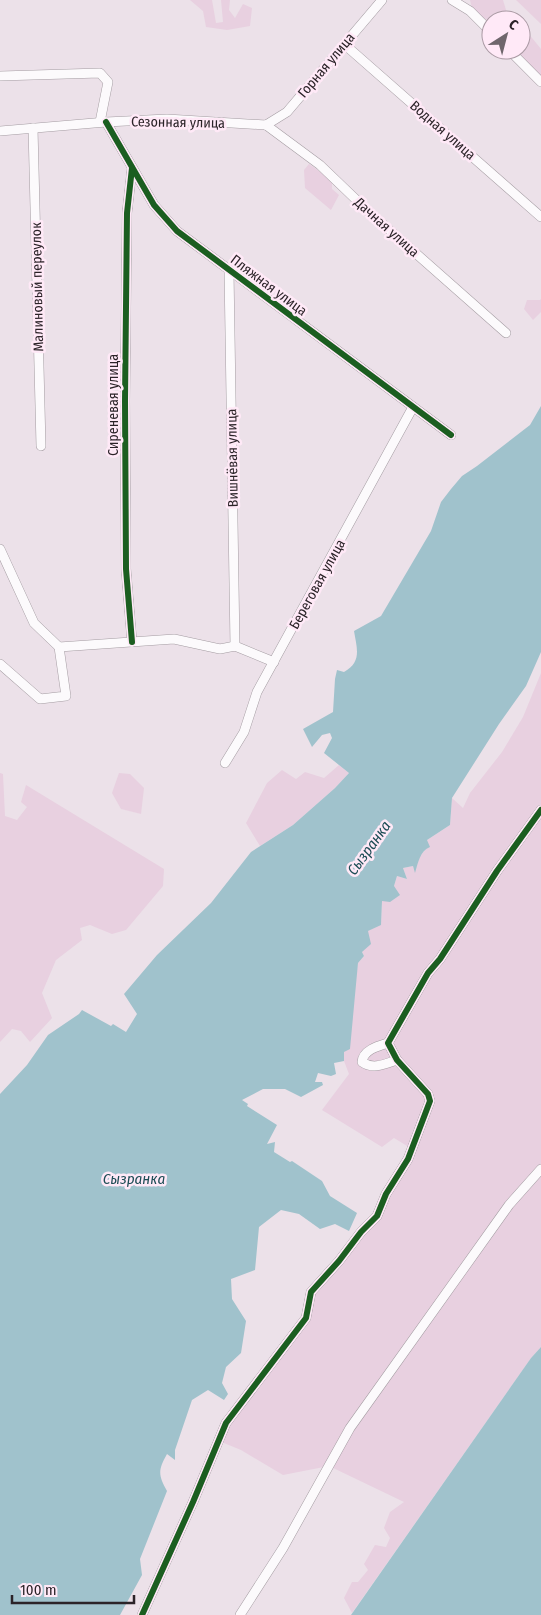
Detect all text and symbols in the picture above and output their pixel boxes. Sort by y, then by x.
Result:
north arrow [481,10,531,60]
text: С [505,16,522,34]
street label: Горная улица [294,29,359,101]
street label: Водная улица [406,97,479,164]
street label: Сезонная улица [131,113,225,132]
street label: Дачная улица [350,193,423,261]
street label: Малиновый переулок [28,222,47,352]
street label: Пляжная улица [227,251,310,320]
street label: Сиреневая улица [105,354,122,456]
street label: Вишнёвая улица [223,408,242,507]
street label: Береговая улица [286,536,349,632]
water label: Сызранка [343,817,395,879]
water label: Сызранка [103,1170,165,1188]
scale bar [12,1572,135,1604]
text: 100 m [20,1581,57,1599]

